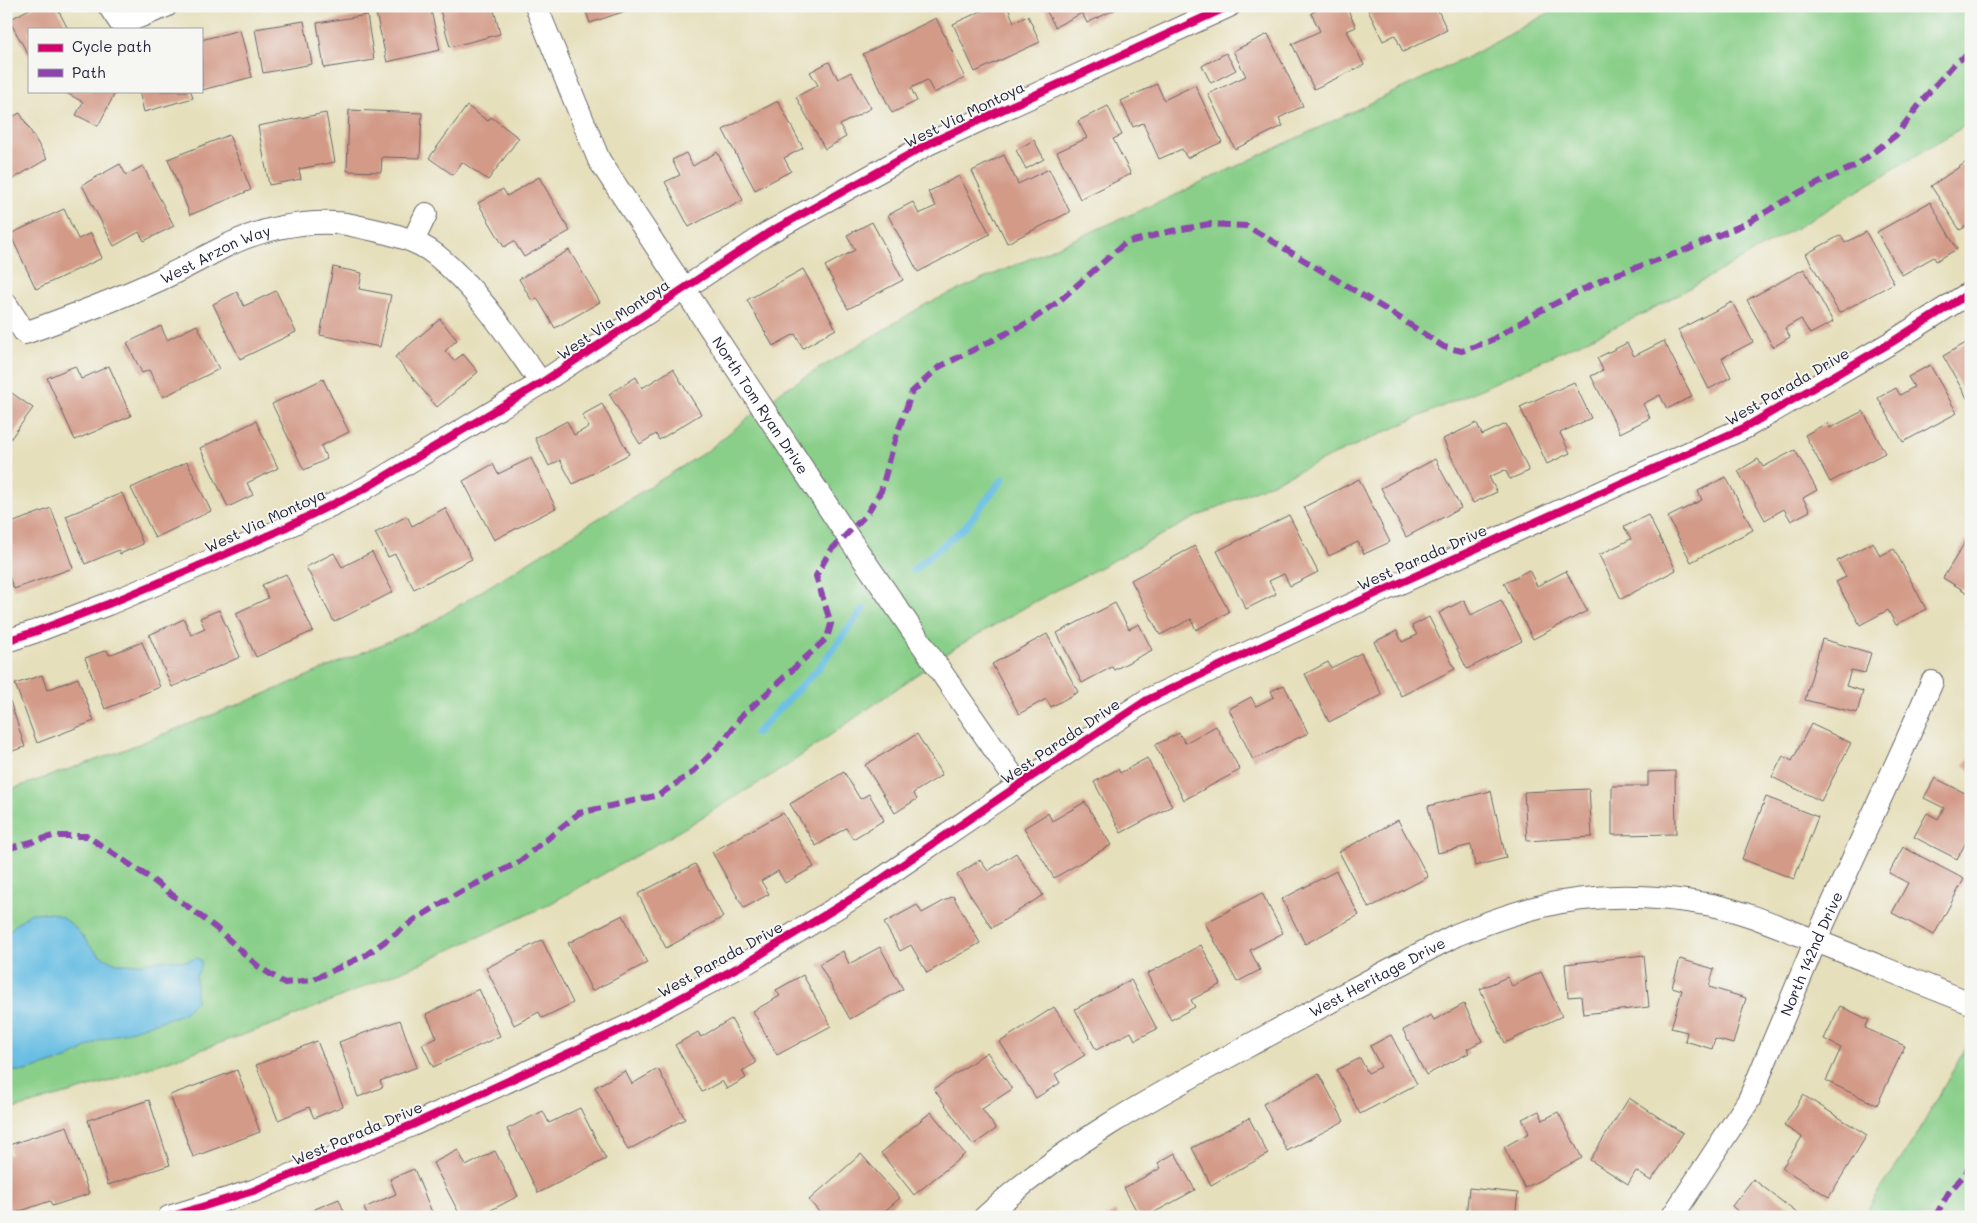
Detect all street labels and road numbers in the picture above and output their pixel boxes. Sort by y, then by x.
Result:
street label: West Via Montoya [901,76,1027,152]
street label: West Arzon Way [157,220,273,288]
street label: West Via Montoya [553,274,673,364]
street label: North Tom Ryan Drive [708,332,814,478]
street label: West Parada Drive [1721,342,1853,430]
street label: West Via Montoya [201,483,329,557]
street label: West Parada Drive [1354,519,1490,595]
street label: West Parada Drive [996,694,1124,788]
street label: North 142nd Drive [1775,888,1847,1019]
street label: West Parada Drive [654,916,786,1002]
street label: West Heritage Drive [1305,932,1449,1021]
street label: West Parada Drive [289,1096,425,1170]

